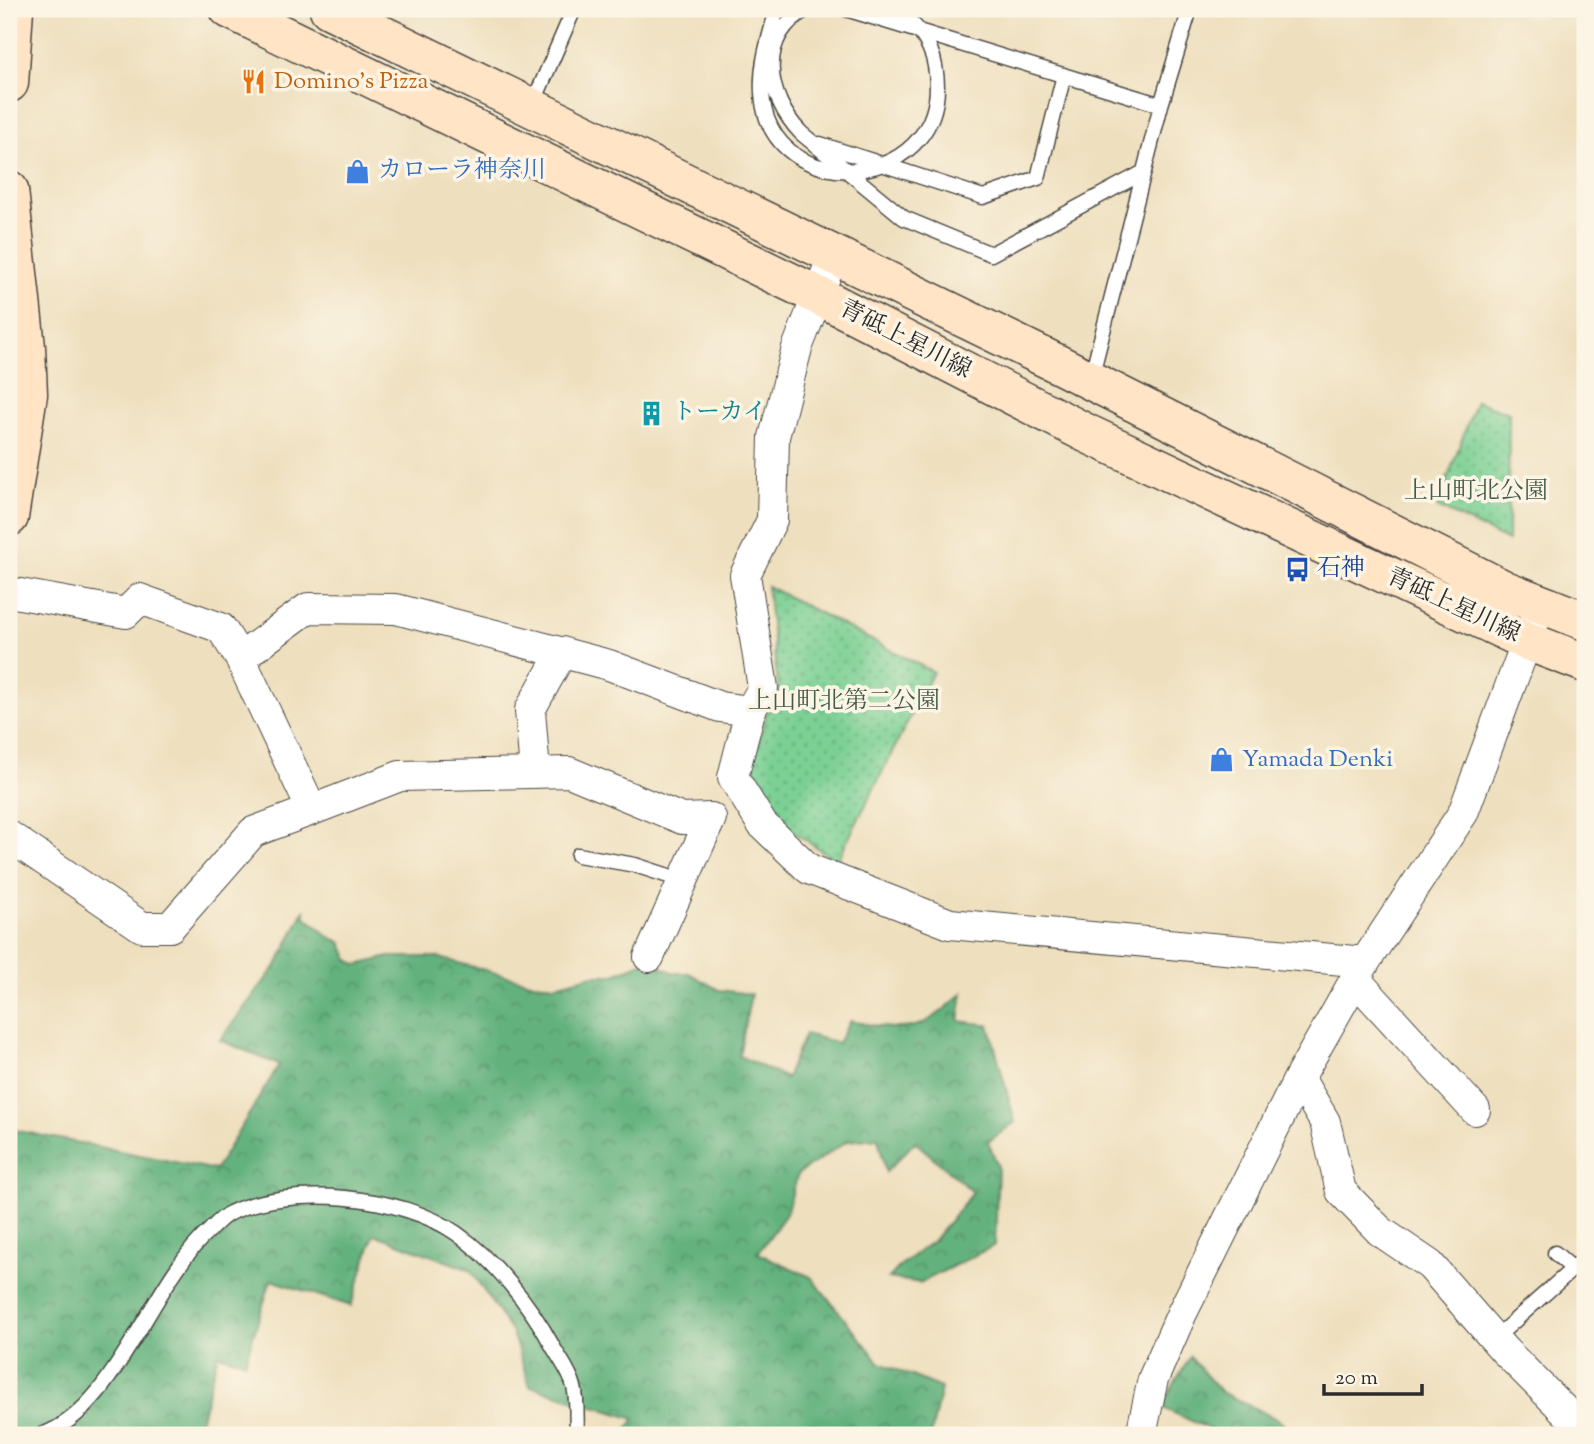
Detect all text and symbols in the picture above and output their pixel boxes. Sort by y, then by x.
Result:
place label: Domino's Pizza [274,65,429,99]
restaurant icon: Domino's Pizza [240,68,268,96]
place label: カローラ神奈川 [378,154,546,188]
shop icon: カローラ神奈川 [344,157,372,185]
street label: 青砥上星川線 [833,292,977,388]
place label: トーカイ [672,396,767,430]
building icon: トーカイ [638,399,666,427]
park label: 上山町北公園 [1404,475,1548,509]
place label: 石神 [1317,552,1365,586]
bus stop icon: 石神 [1283,555,1311,583]
street label: 青砥上星川線 [1381,560,1525,652]
park label: 上山町北第二公園 [748,685,940,719]
place label: Yamada Denki [1242,743,1393,777]
shop icon: Yamada Denki [1208,746,1236,774]
scale bar [1324,1353,1422,1397]
text: 20 m [1335,1364,1378,1394]

